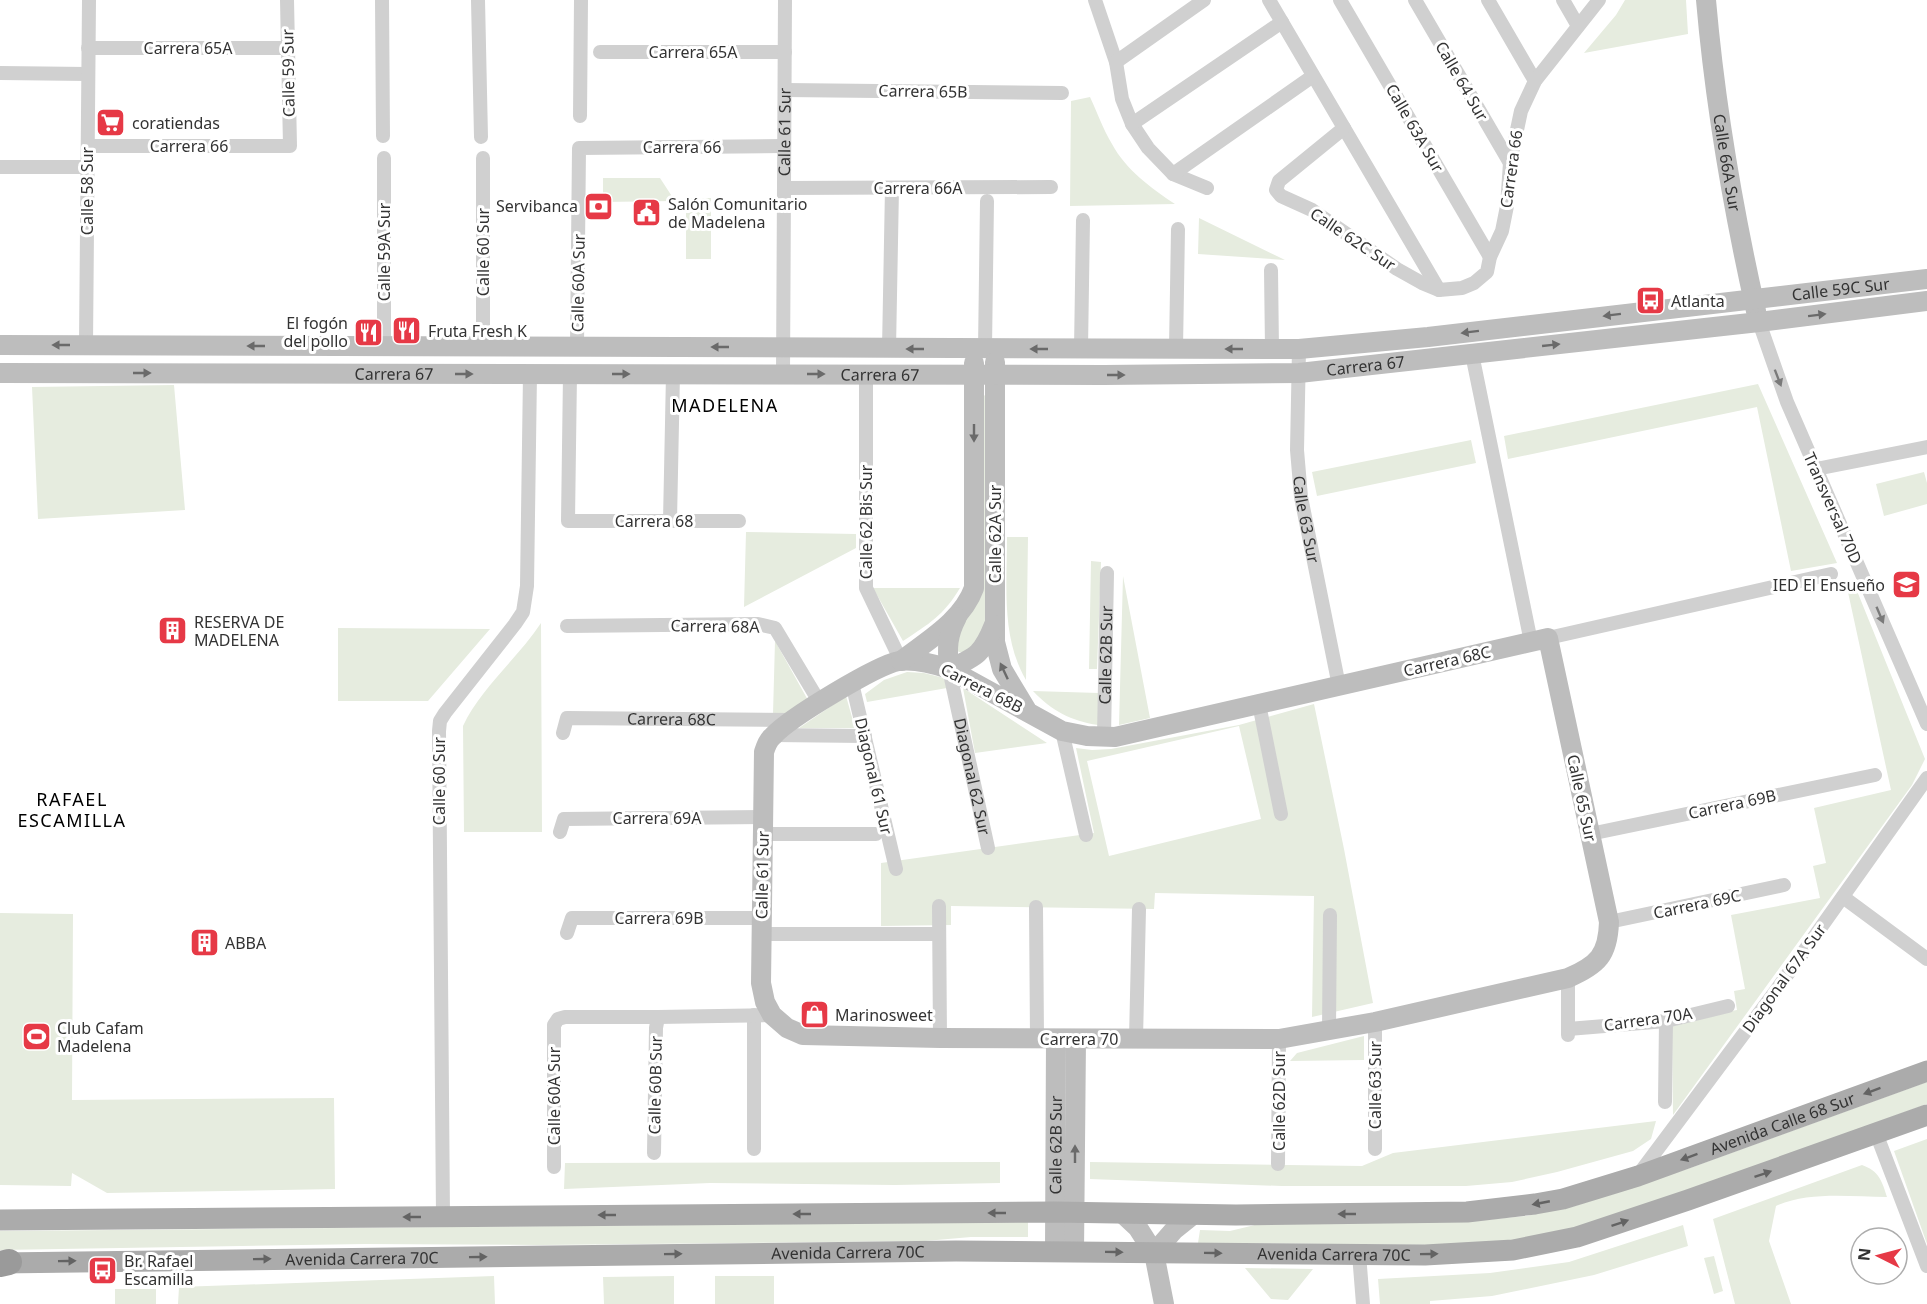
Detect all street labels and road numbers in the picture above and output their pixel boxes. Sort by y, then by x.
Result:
street label: Calle 59 Sur [276,28,300,117]
street label: Carrera 65A [144,37,233,59]
street label: Calle 64 Sur [1430,37,1494,125]
street label: Carrera 65A [649,41,738,63]
street label: Carrera 65B [878,79,968,103]
street label: Calle 63A Sur [1381,80,1449,176]
street label: Calle 61 Sur [773,87,796,176]
street label: Calle 66A Sur [1708,112,1746,214]
street label: Carrera 66 [1495,128,1527,210]
street label: Carrera 66 [150,135,228,157]
street label: Carrera 66 [643,136,721,158]
street label: Calle 58 Sur [76,146,98,235]
street label: Carrera 66A [874,177,963,199]
street label: Calle 59A Sur [373,202,395,301]
street label: Calle 62C Sur [1306,202,1400,276]
street label: Calle 60 Sur [472,207,494,296]
street label: Calle 60A Sur [566,233,590,332]
street label: Calle 59C Sur [1790,272,1891,306]
street label: Carrera 67 [1325,350,1406,381]
street label: Carrera 67 [355,363,433,385]
street label: Carrera 67 [841,364,919,386]
street label: Transversal 70D [1799,449,1867,567]
street label: Calle 62 Bis Sur [855,464,877,579]
street label: Calle 63 Sur [1288,475,1325,565]
street label: Calle 62A Sur [984,484,1006,583]
street label: Carrera 68 [615,510,693,532]
street label: Calle 62B Sur [1094,605,1117,705]
street label: Carrera 68A [670,614,760,638]
street label: Carrera 68C [1401,640,1493,682]
street label: Carrera 68B [937,658,1027,718]
street label: Carrera 68C [627,708,716,730]
street label: Diagonal 61 Sur [850,715,898,837]
street label: Diagonal 62 Sur [949,716,996,837]
street label: Calle 60 Sur [428,736,450,825]
street label: Calle 65 Sur [1562,753,1602,844]
street label: Carrera 69B [1686,784,1778,824]
street label: Carrera 69A [613,807,702,829]
street label: Calle 61 Sur [750,830,774,919]
street label: Carrera 69C [1651,884,1743,924]
street label: Carrera 69B [614,907,704,929]
street label: Diagonal 67A Sur [1737,919,1831,1037]
street label: Carrera 70A [1602,1002,1694,1036]
street label: Carrera 70 [1040,1028,1118,1050]
street label: Calle 60B Sur [643,1035,667,1135]
street label: Calle 63 Sur [1364,1040,1386,1129]
street label: Calle 60A Sur [543,1046,565,1145]
street label: Calle 62D Sur [1268,1051,1290,1151]
street label: Avenida Calle 68 Sur [1707,1087,1858,1160]
street label: Calle 62B Sur [1044,1095,1067,1194]
street label: Avenida Carrera 70C [771,1240,925,1264]
street label: Avenida Carrera 70C [1257,1243,1411,1266]
street label: Avenida Carrera 70C [285,1246,439,1270]

